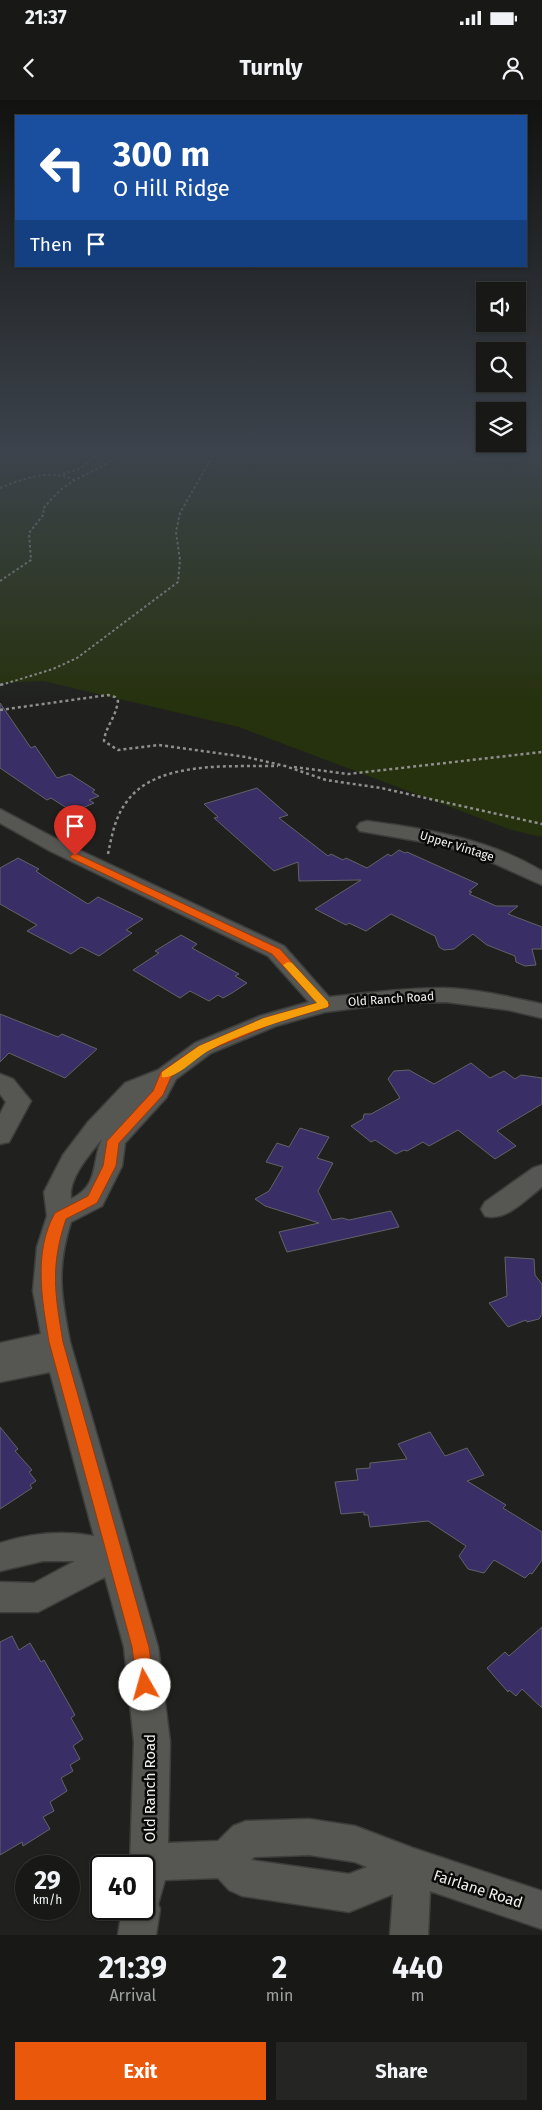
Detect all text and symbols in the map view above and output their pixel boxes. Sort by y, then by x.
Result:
text: 21:37 [25,6,67,29]
icon: back [15,54,43,82]
text: Turnly [240,54,302,81]
icon: person [499,54,527,82]
text: 300 m [113,133,210,175]
icon: left [30,135,95,200]
text: O Hill Ridge [113,175,230,202]
icon: arrive [82,230,110,258]
text: Then [30,233,72,256]
map controls [476,282,526,452]
button: sound [476,282,526,332]
button: search [476,342,526,392]
button: layers [476,402,526,452]
pin [54,805,96,856]
icon: arrive [61,812,89,840]
street label: Upper Vintage [418,828,496,864]
street label: Old Ranch Road [347,989,435,1009]
position arrow [118,1658,170,1710]
street label: Old Ranch Road [141,1734,159,1842]
speed limit sign: 40 [90,1855,155,1920]
text: 29 [34,1866,61,1896]
street label: Fairlane Road [431,1866,525,1912]
text: km/h [33,1893,62,1907]
text: 21:39 [99,1950,167,1986]
text: 2 [272,1950,287,1986]
text: 440 [392,1950,443,1986]
text: Arrival [109,1986,156,2005]
text: min [266,1986,293,2005]
text: m [411,1986,425,2005]
button: Exit [15,2042,266,2100]
button: Share [276,2042,527,2100]

